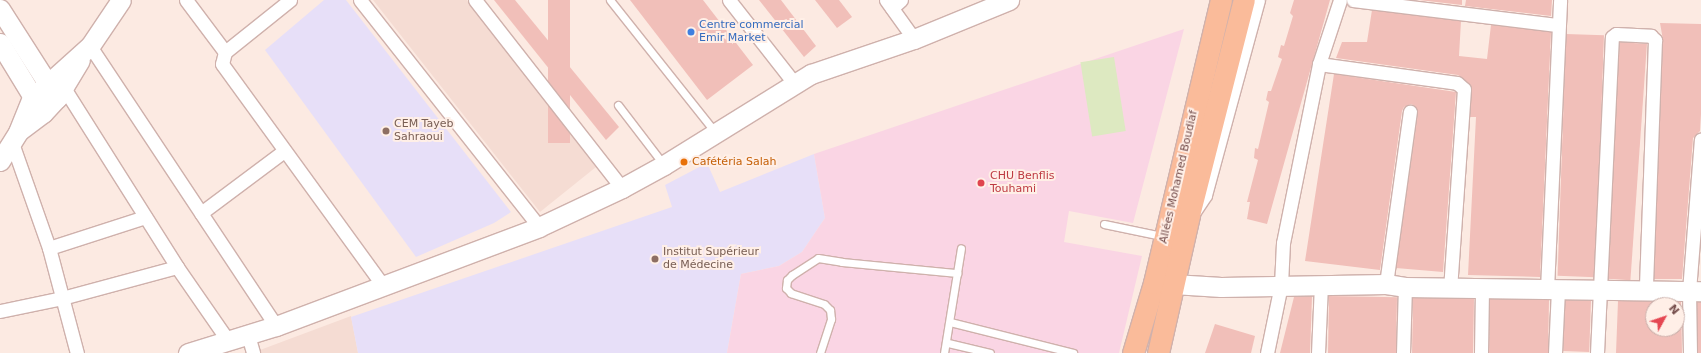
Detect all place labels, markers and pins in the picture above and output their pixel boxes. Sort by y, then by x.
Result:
place label: Centre commercial Emir Market [699,19,803,45]
marker: Centre commercial Emir Market [686,27,696,37]
place label: CEM Tayeb Sahraoui [394,118,454,144]
marker: CEM Tayeb Sahraoui [381,126,391,136]
place label: Cafétéria Salah [692,155,776,169]
marker: Cafétéria Salah [679,157,689,167]
place label: CHU Benflis Touhami [990,170,1055,196]
marker: CHU Benflis Touhami [975,177,987,189]
place label: Institut Supérieur de Médecine [663,246,759,272]
marker: Institut Supérieur de Médecine [650,254,660,264]

